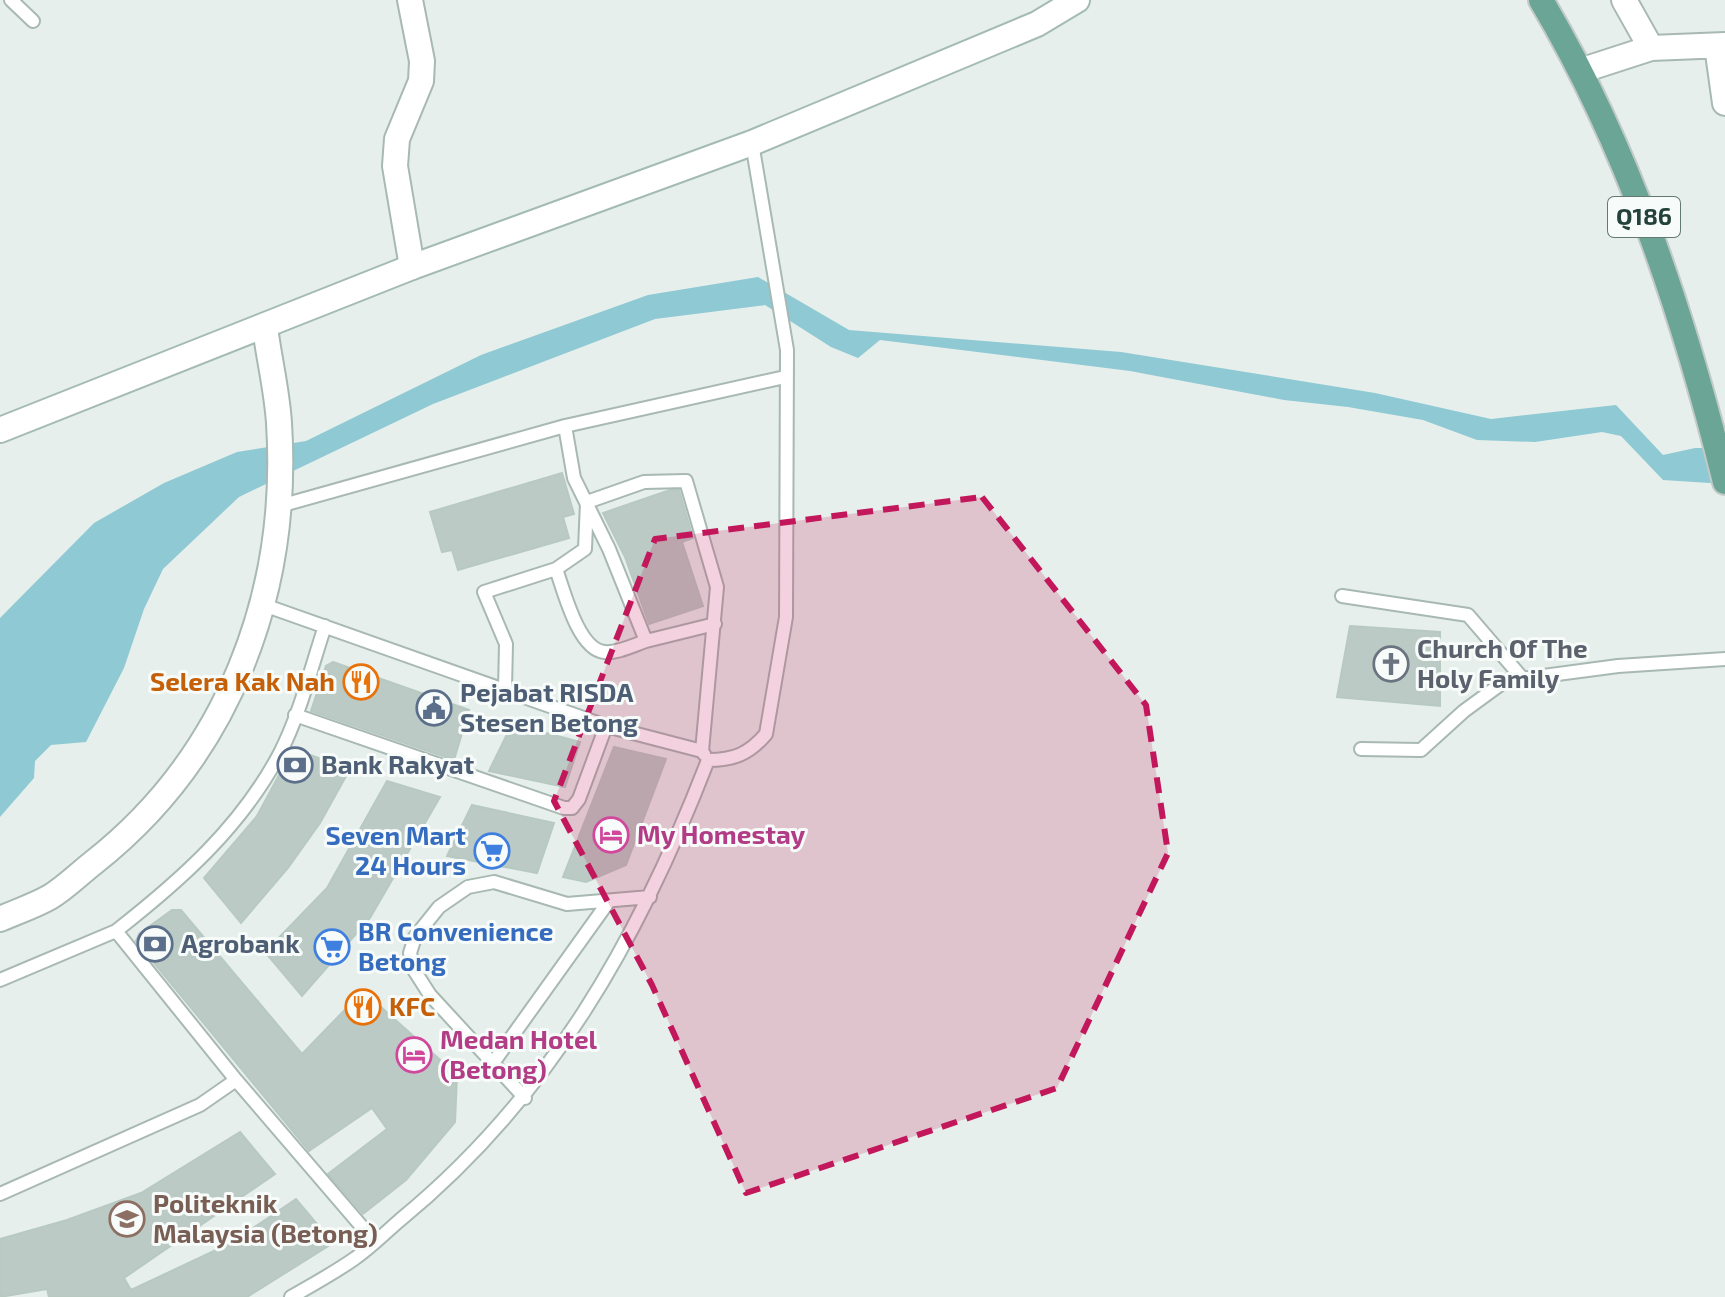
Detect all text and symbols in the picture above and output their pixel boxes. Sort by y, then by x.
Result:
road number: Q186 [1608,197,1680,237]
place label: Church Of The Holy Family [1417,632,1588,694]
church icon: Church Of The Holy Family [1372,645,1410,683]
restaurant icon: Selera Kak Nah [342,663,380,701]
place label: Selera Kak Nah [150,665,335,696]
place label: Pejabat RISDA Stesen Betong [460,676,638,737]
public building icon: Pejabat RISDA Stesen Betong [415,689,453,727]
bank icon: Bank Rakyat [276,746,314,784]
place label: Bank Rakyat [321,748,475,780]
hotel icon: My Homestay [592,816,630,854]
place label: My Homestay [637,818,806,850]
place label: Seven Mart 24 Hours [325,819,466,880]
supermarket icon: Seven Mart 24 Hours [473,832,511,870]
place label: BR Convenience Betong [358,915,553,976]
bank icon: Agrobank [136,925,174,963]
place label: Agrobank [181,927,300,958]
supermarket icon: BR Convenience Betong [313,928,351,966]
restaurant icon: KFC [344,988,382,1026]
place label: KFC [389,990,435,1021]
place label: Medan Hotel (Betong) [440,1023,598,1084]
hotel icon: Medan Hotel (Betong) [395,1036,433,1074]
place label: Politeknik Malaysia (Betong) [153,1187,378,1249]
school or university icon: Politeknik Malaysia (Betong) [108,1200,146,1238]

